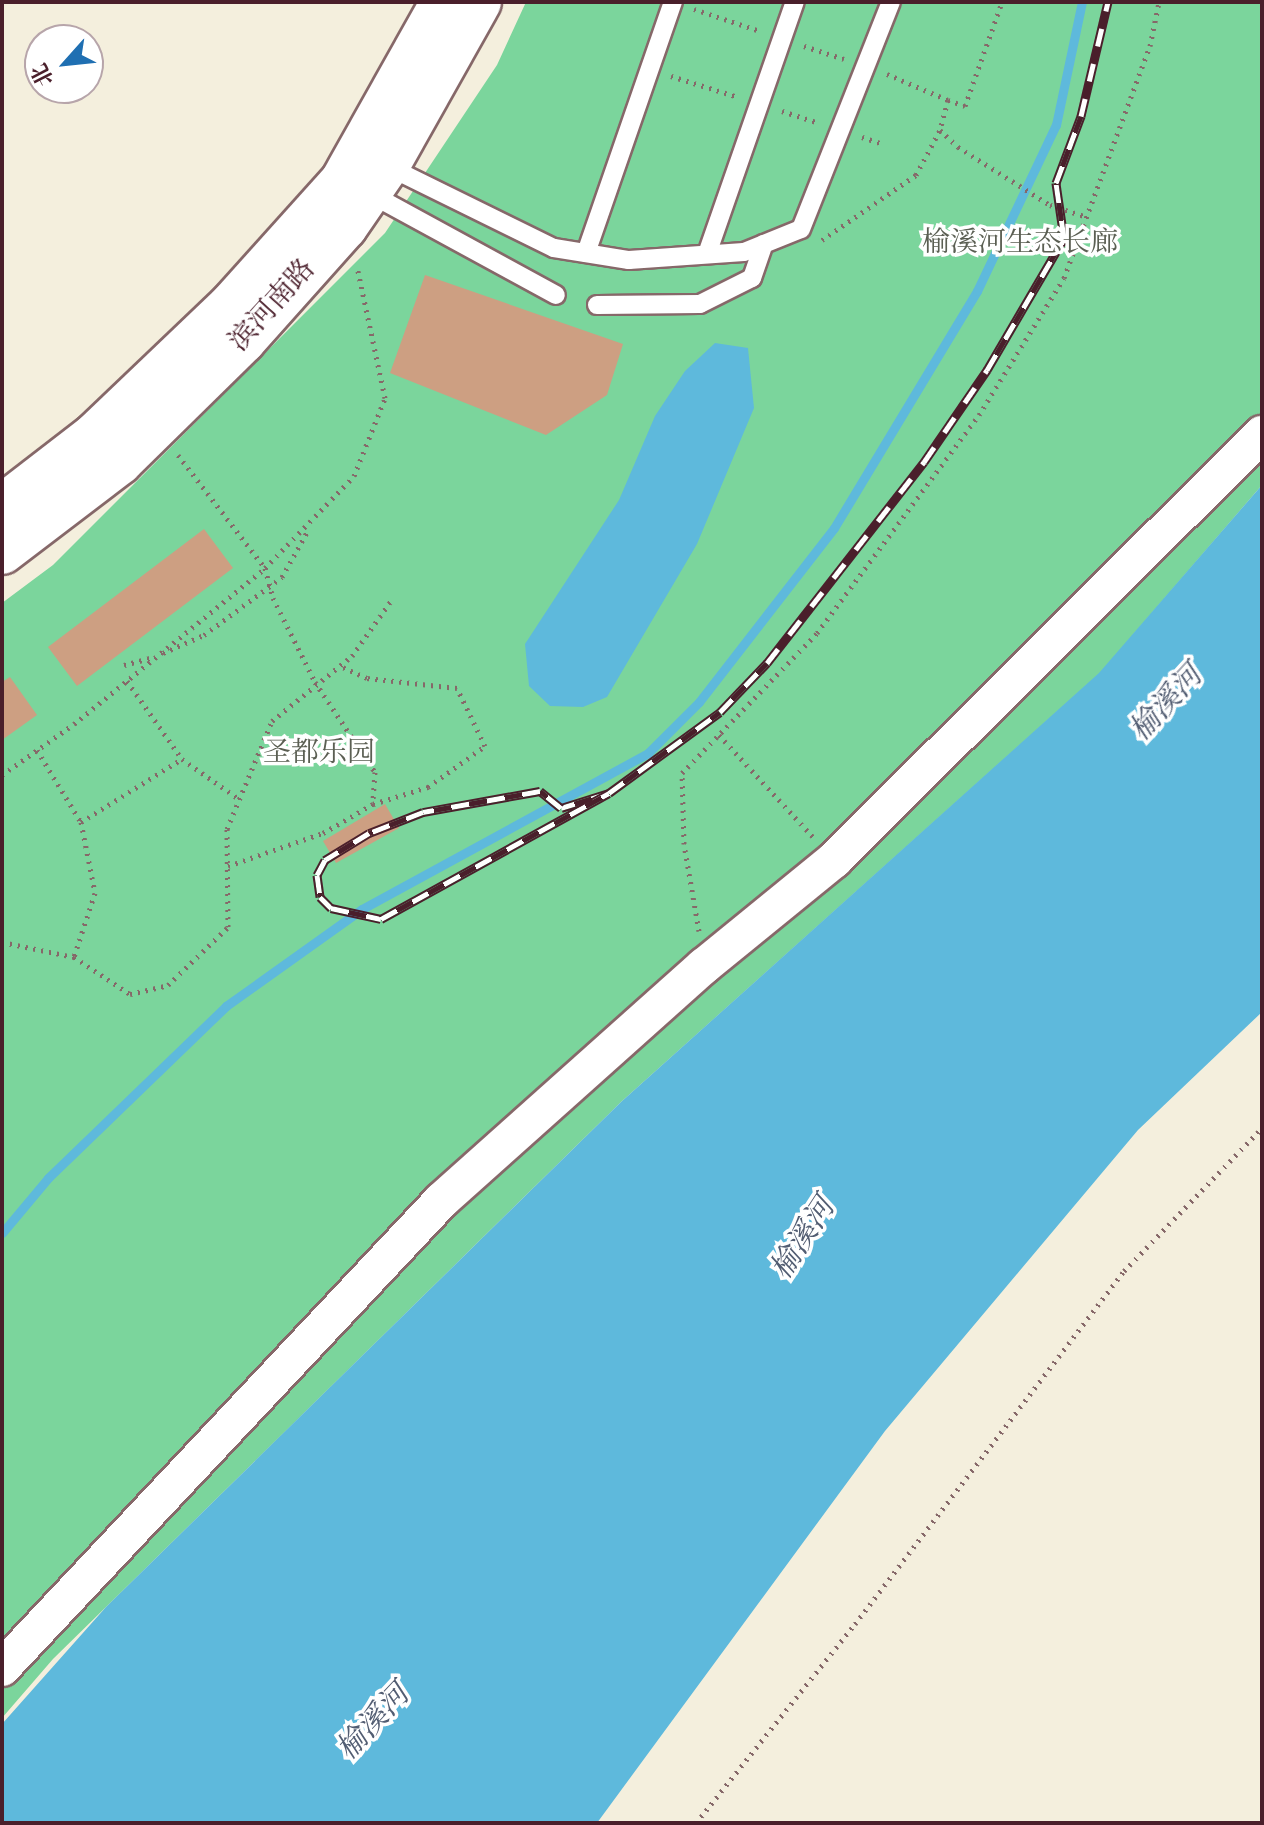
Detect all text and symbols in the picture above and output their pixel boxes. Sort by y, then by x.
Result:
north arrow [24,24,104,104]
text: 北 [25,57,63,91]
park label: 榆溪河生态长廊 [922,227,1118,261]
street label: 滨河南路 [223,253,323,359]
water label: 榆溪河 [1123,659,1211,749]
park label: 圣都乐园 [263,737,375,771]
water label: 榆溪河 [764,1191,844,1287]
water label: 榆溪河 [330,1678,418,1768]

